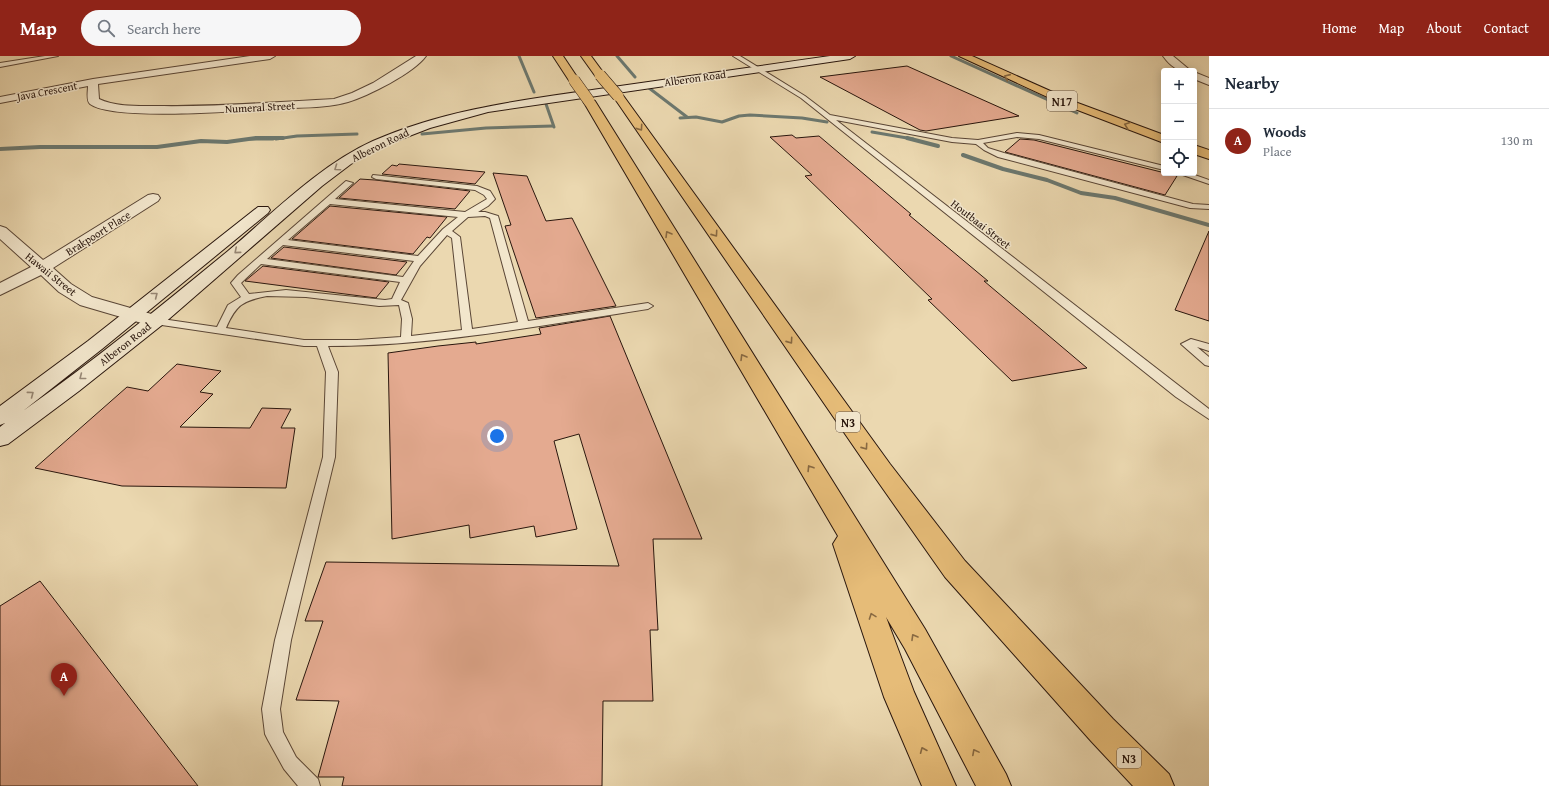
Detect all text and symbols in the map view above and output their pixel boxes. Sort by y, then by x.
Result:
search box [81,10,361,46]
text: Map [20,14,57,42]
icon: search [95,17,117,39]
text: Search here [127,18,201,39]
text: Home [1322,18,1357,38]
text: Map [1379,18,1404,38]
text: About [1426,18,1462,38]
text: Contact [1484,18,1529,38]
street label: Alberon Road [663,66,727,90]
map controls [1161,68,1197,176]
button: + [1161,68,1197,104]
text: Nearby [1225,70,1279,95]
one-way arrow [1004,73,1011,81]
street label: Java Crescent [13,77,79,105]
road number: N17 [1047,91,1077,111]
street label: Numeral Street [224,97,296,117]
button: − [1161,104,1197,140]
text: Woods [1263,121,1306,142]
one-way arrow [1124,122,1131,130]
street label: Alberon Road [349,124,412,166]
one-way arrow [635,124,642,131]
text: A [1234,131,1242,150]
text: 130 m [1501,131,1533,150]
button: locate [1161,140,1197,176]
text: Place [1263,142,1292,161]
one-way arrow [334,163,341,171]
street label: Houtbaai Street [948,195,1014,253]
street label: Brakpoort Place [63,207,133,259]
one-way arrow [710,230,717,237]
one-way arrow [666,231,673,238]
one-way arrow [234,246,242,253]
street label: Hawaii Street [22,248,80,300]
one-way arrow [151,293,158,300]
street label: Alberon Road [96,318,155,369]
one-way arrow [785,336,792,343]
one-way arrow [740,354,747,361]
one-way arrow [80,373,87,380]
one-way arrow [27,391,34,398]
road number: N3 [836,412,860,432]
your location [487,426,507,446]
one-way arrow [860,443,868,450]
one-way arrow [808,465,815,472]
one-way arrow [868,612,876,619]
one-way arrow [911,634,918,641]
pin: A [51,663,77,696]
one-way arrow [920,747,928,754]
road number: N3 [1117,748,1141,768]
one-way arrow [973,749,980,756]

